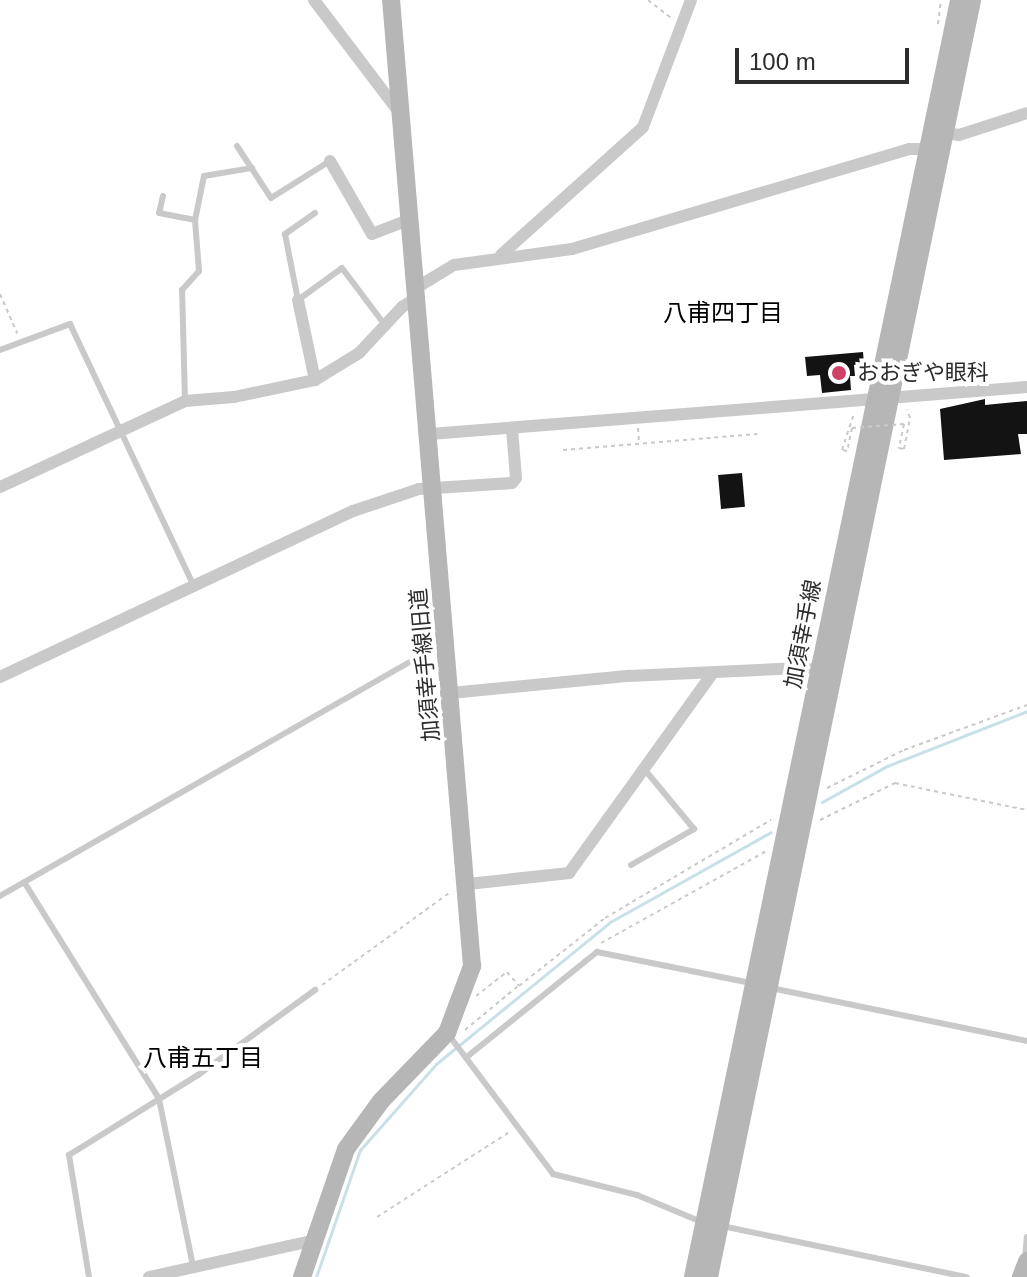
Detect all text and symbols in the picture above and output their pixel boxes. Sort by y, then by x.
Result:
scale bar [739,32,913,82]
text: 100 m [749,48,816,75]
district label: 八甫四丁目 [663,299,783,327]
place label: おおぎや眼科 [857,360,989,386]
marker: おおぎや眼科 [828,362,850,384]
street label: 加須幸手線 [780,577,826,691]
street label: 加須幸手線旧道 [405,587,445,743]
district label: 八甫五丁目 [143,1044,263,1072]

